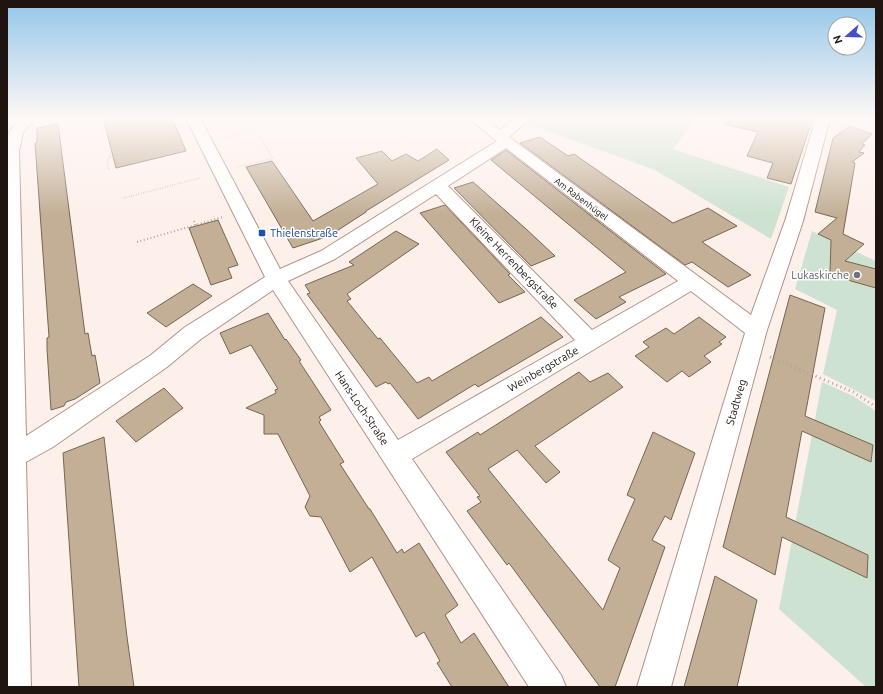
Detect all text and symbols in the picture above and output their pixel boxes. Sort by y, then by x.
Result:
north arrow [827,16,867,56]
text: N [831,34,845,45]
street label: Am Rabenhügel [552,176,610,223]
street label: Kleine Herrenbergstraße [467,215,561,311]
place label: Thielenstraße [270,227,338,239]
marker: Thielenstraße [257,228,267,238]
place label: Lukaskirche [791,269,849,281]
marker: Lukaskirche [852,270,862,280]
street label: Weinbergstraße [506,344,580,394]
street label: Hans-Loch-Straße [333,369,391,447]
street label: Stadtweg [724,378,748,426]

